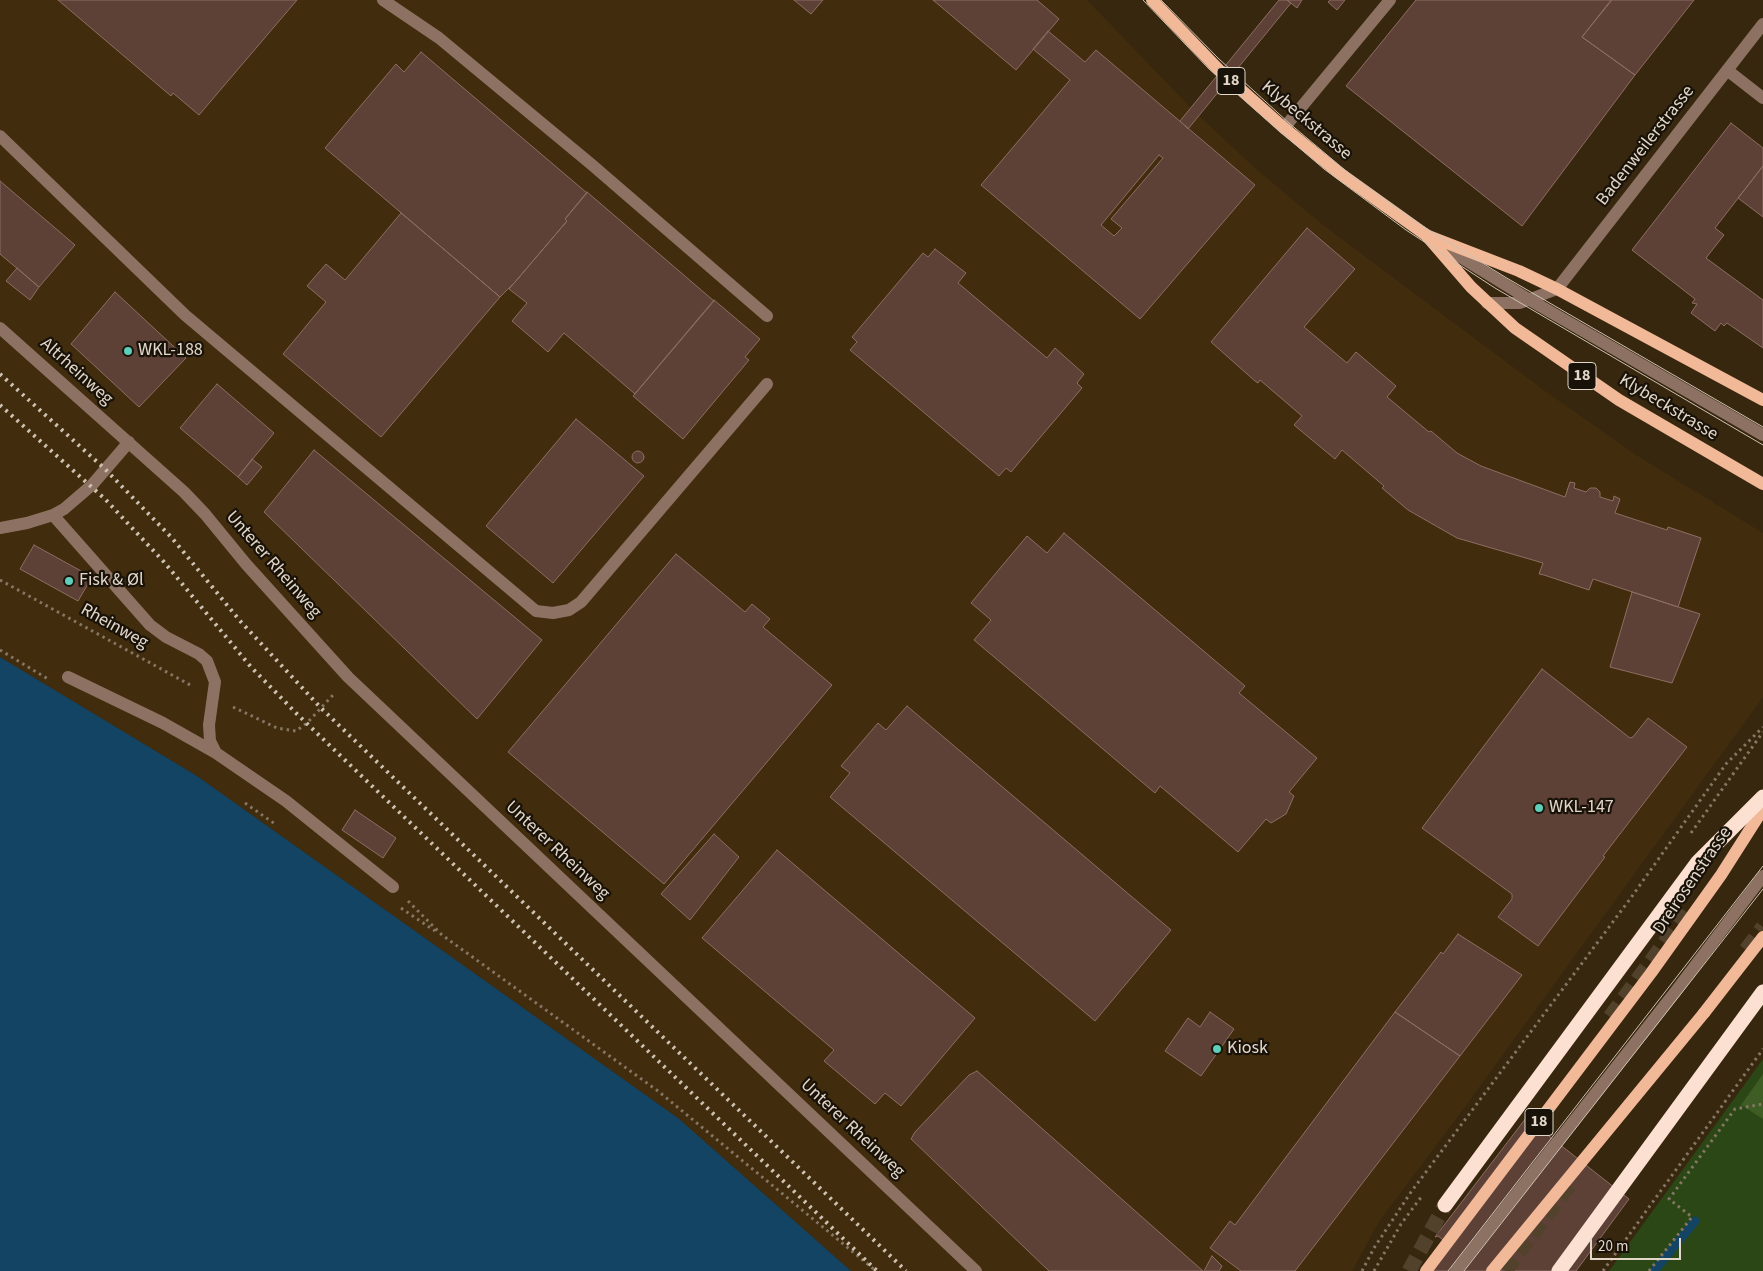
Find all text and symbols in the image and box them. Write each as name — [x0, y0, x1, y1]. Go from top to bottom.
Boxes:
road number: 18 — [1217, 68, 1245, 94]
street label: Klybeckstrasse — [1256, 77, 1356, 165]
street label: Badenweilerstrasse — [1592, 82, 1700, 210]
street label: Altrheinweg — [35, 334, 117, 410]
place label: WKL-188 — [138, 340, 203, 362]
marker: WKL-188 — [122, 345, 134, 357]
road number: 18 — [1568, 362, 1596, 390]
street label: Klybeckstrasse — [1615, 370, 1721, 446]
street label: Unterer Rheinweg — [221, 507, 325, 623]
place label: Fisk & Øl — [79, 570, 143, 592]
marker: Fisk & Øl — [63, 575, 75, 587]
street label: Rheinweg — [76, 600, 152, 654]
street label: Unterer Rheinweg — [500, 797, 614, 905]
place label: WKL-147 — [1549, 797, 1614, 819]
marker: WKL-147 — [1533, 802, 1545, 814]
street label: Dreirosenstrasse — [1649, 823, 1737, 939]
place label: Kiosk — [1227, 1038, 1268, 1060]
marker: Kiosk — [1211, 1043, 1223, 1055]
street label: Unterer Rheinweg — [795, 1075, 909, 1183]
road number: 18 — [1525, 1108, 1553, 1136]
scale bar — [1593, 1228, 1684, 1260]
text: 20 m — [1598, 1236, 1628, 1257]

